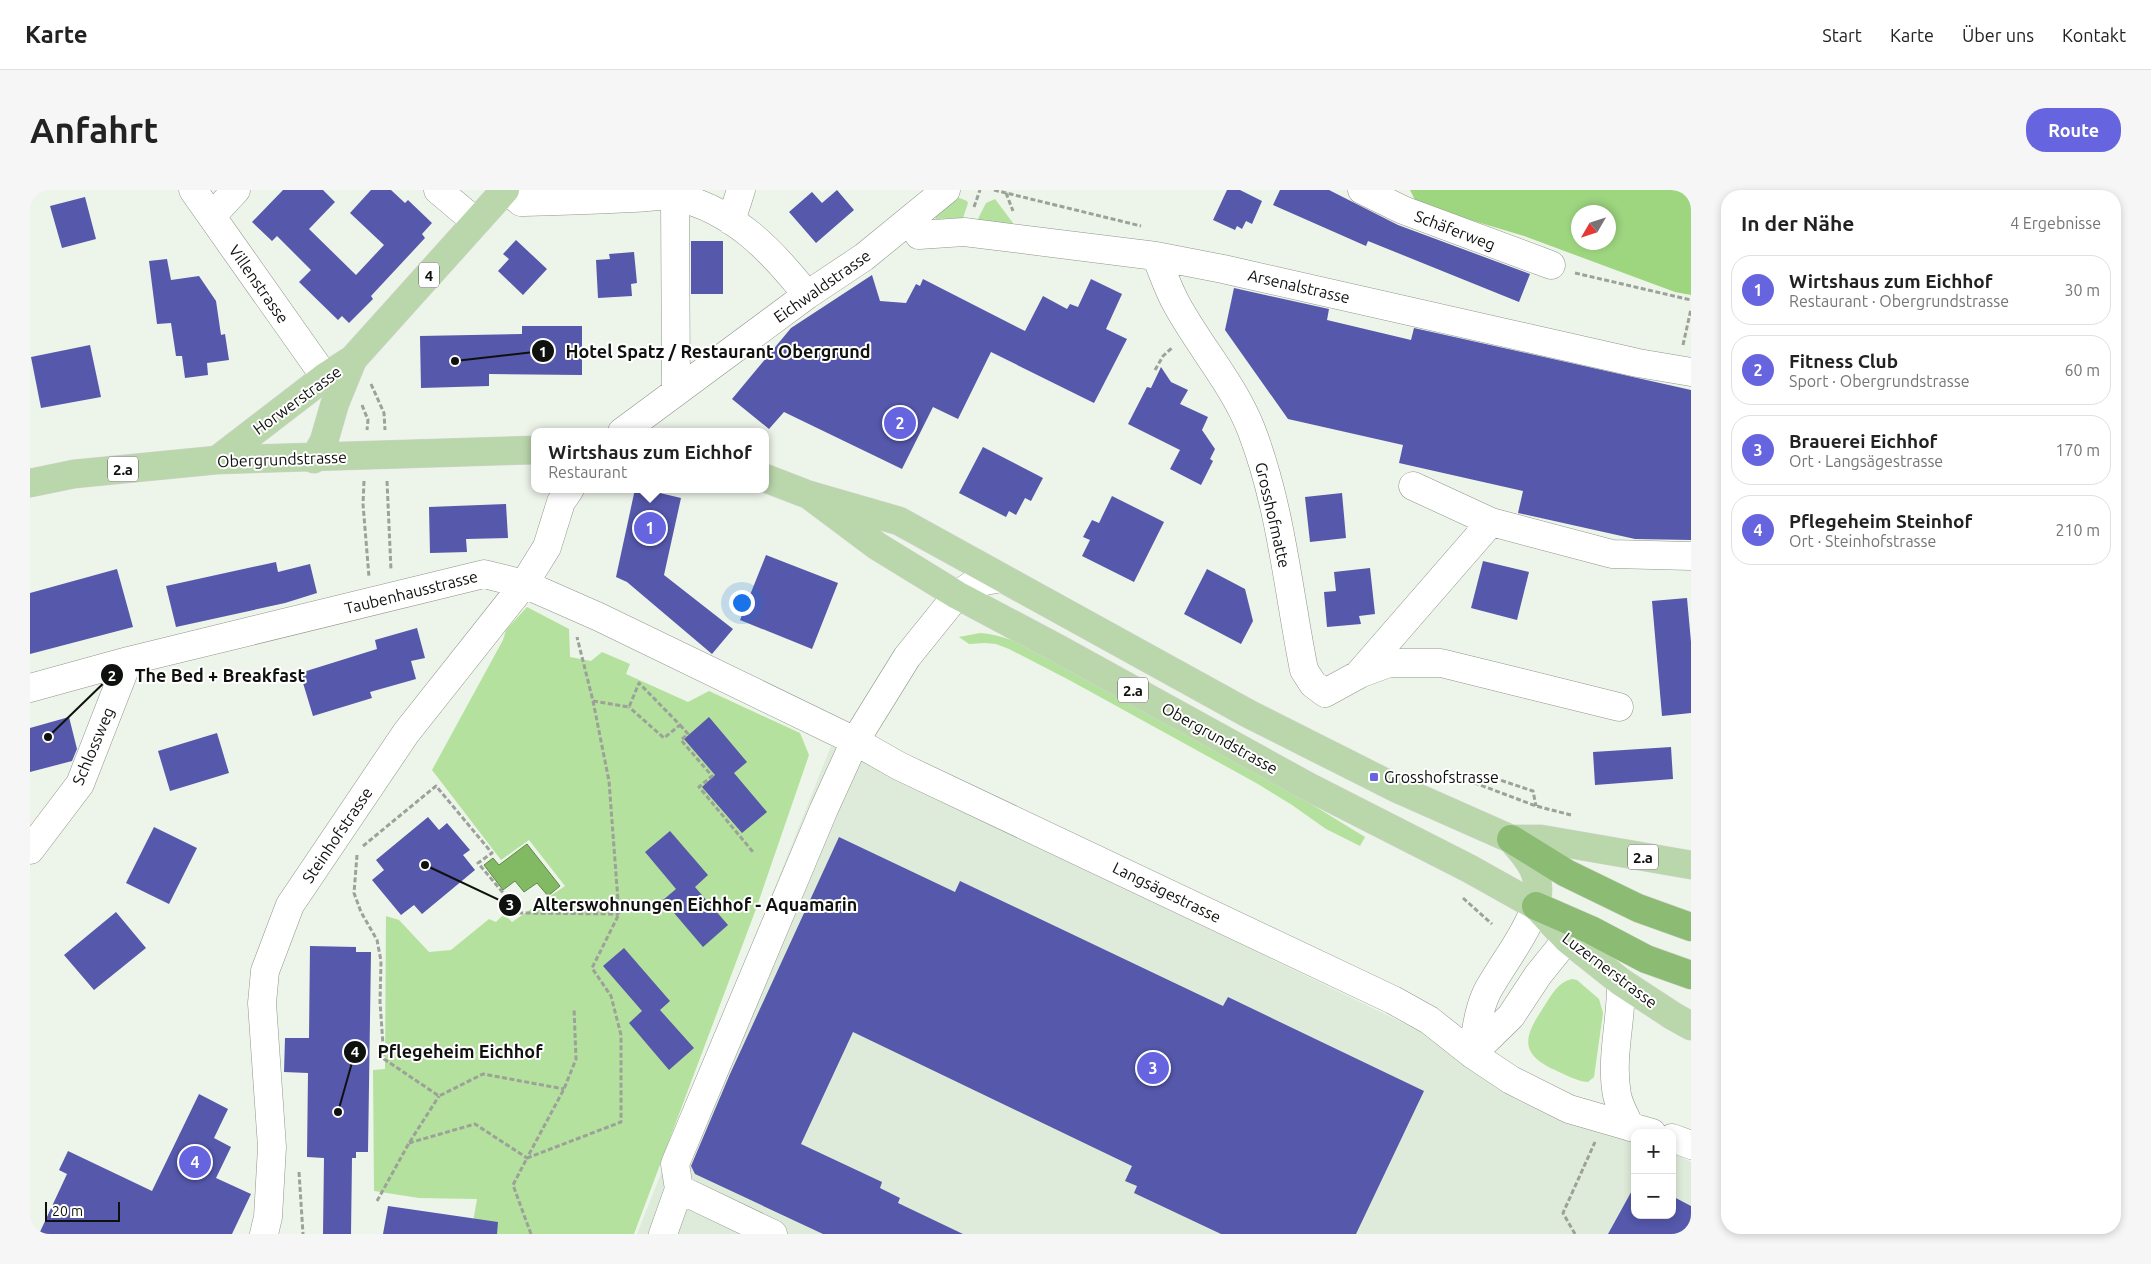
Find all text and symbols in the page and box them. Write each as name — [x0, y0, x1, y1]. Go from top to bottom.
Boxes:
text: Karte — [25, 21, 87, 48]
text: Start — [1822, 25, 1862, 45]
text: Karte — [1890, 25, 1934, 45]
text: Über uns — [1962, 25, 2034, 45]
text: Kontakt — [2062, 25, 2126, 45]
button: Route — [2026, 108, 2121, 152]
text: Anfahrt — [30, 110, 158, 150]
north arrow — [1571, 205, 1616, 250]
street label: Schäferweg — [1412, 206, 1498, 254]
text: In der Nähe — [1741, 211, 1854, 235]
text: 4 Ergebnisse — [2010, 214, 2101, 232]
street label: Villenstrasse — [225, 242, 293, 326]
street label: Eichwaldstrasse — [770, 246, 874, 326]
road number: 4 — [419, 262, 439, 288]
street label: Arsenalstrasse — [1246, 266, 1352, 306]
text: Wirtshaus zum Eichhof — [1789, 270, 1993, 292]
text: 1 — [1753, 281, 1763, 299]
text: 30 m — [2064, 281, 2100, 299]
text: Restaurant · Obergrundstrasse — [1789, 292, 2009, 310]
callout: Hotel Spatz / Restaurant Obergrund — [530, 335, 880, 368]
text: Hotel Spatz / Restaurant Obergrund — [565, 341, 871, 361]
text: 1 — [539, 343, 547, 360]
text: Fitness Club — [1789, 350, 1898, 372]
text: 2 — [1753, 361, 1763, 379]
text: 60 m — [2064, 361, 2100, 379]
street label: Horwerstrasse — [249, 362, 345, 438]
text: Sport · Obergrundstrasse — [1789, 372, 1970, 390]
pin: 2 — [884, 404, 916, 442]
popup — [531, 428, 769, 493]
text: Brauerei Eichhof — [1789, 430, 1937, 452]
text: Wirtshaus zum Eichhof — [548, 441, 752, 463]
text: 3 — [1753, 441, 1763, 459]
text: 170 m — [2055, 441, 2100, 459]
street label: Obergrundstrasse — [217, 448, 347, 470]
text: Ort · Langsägestrasse — [1789, 452, 1943, 470]
road number: 2.a — [108, 456, 138, 482]
street label: Grosshofmatte — [1252, 460, 1294, 570]
text: Restaurant — [548, 463, 627, 481]
pin: 1 — [634, 509, 666, 547]
text: Pflegeheim Steinhof — [1789, 510, 1972, 532]
text: 4 — [1753, 521, 1763, 539]
text: 210 m — [2055, 521, 2100, 539]
text: Ort · Steinhofstrasse — [1789, 532, 1936, 550]
street label: Taubenhausstrasse — [343, 567, 479, 617]
your location — [729, 590, 755, 616]
callout: The Bed + Breakfast — [100, 659, 315, 692]
text: The Bed + Breakfast — [135, 665, 305, 685]
text: 2 — [108, 667, 116, 684]
road number: 2.a — [1118, 678, 1148, 702]
street label: Obergrundstrasse — [1159, 699, 1281, 777]
street label: Schlossweg — [69, 704, 117, 788]
place label: Grosshofstrasse — [1384, 768, 1499, 786]
marker: Grosshofstrasse — [1368, 771, 1380, 783]
street label: Steinhofstrasse — [298, 784, 376, 886]
road number: 2.a — [1628, 844, 1658, 870]
street label: Langsägestrasse — [1110, 858, 1224, 926]
callout: Alterswohnungen Eichhof - Aquamarin — [498, 888, 867, 921]
text: Alterswohnungen Eichhof - Aquamarin — [533, 894, 857, 914]
text: 3 — [506, 896, 514, 913]
street label: Luzernerstrasse — [1559, 929, 1661, 1011]
callout: Pflegeheim Eichhof — [342, 1035, 553, 1068]
text: Pflegeheim Eichhof — [377, 1041, 543, 1061]
text: 4 — [351, 1043, 359, 1060]
pin: 3 — [1137, 1049, 1169, 1087]
map controls — [1631, 1129, 1676, 1219]
button: + — [1631, 1129, 1676, 1174]
pin: 4 — [179, 1143, 211, 1181]
button: − — [1631, 1174, 1676, 1219]
scale bar — [45, 1199, 120, 1222]
text: 20 m — [52, 1203, 83, 1219]

